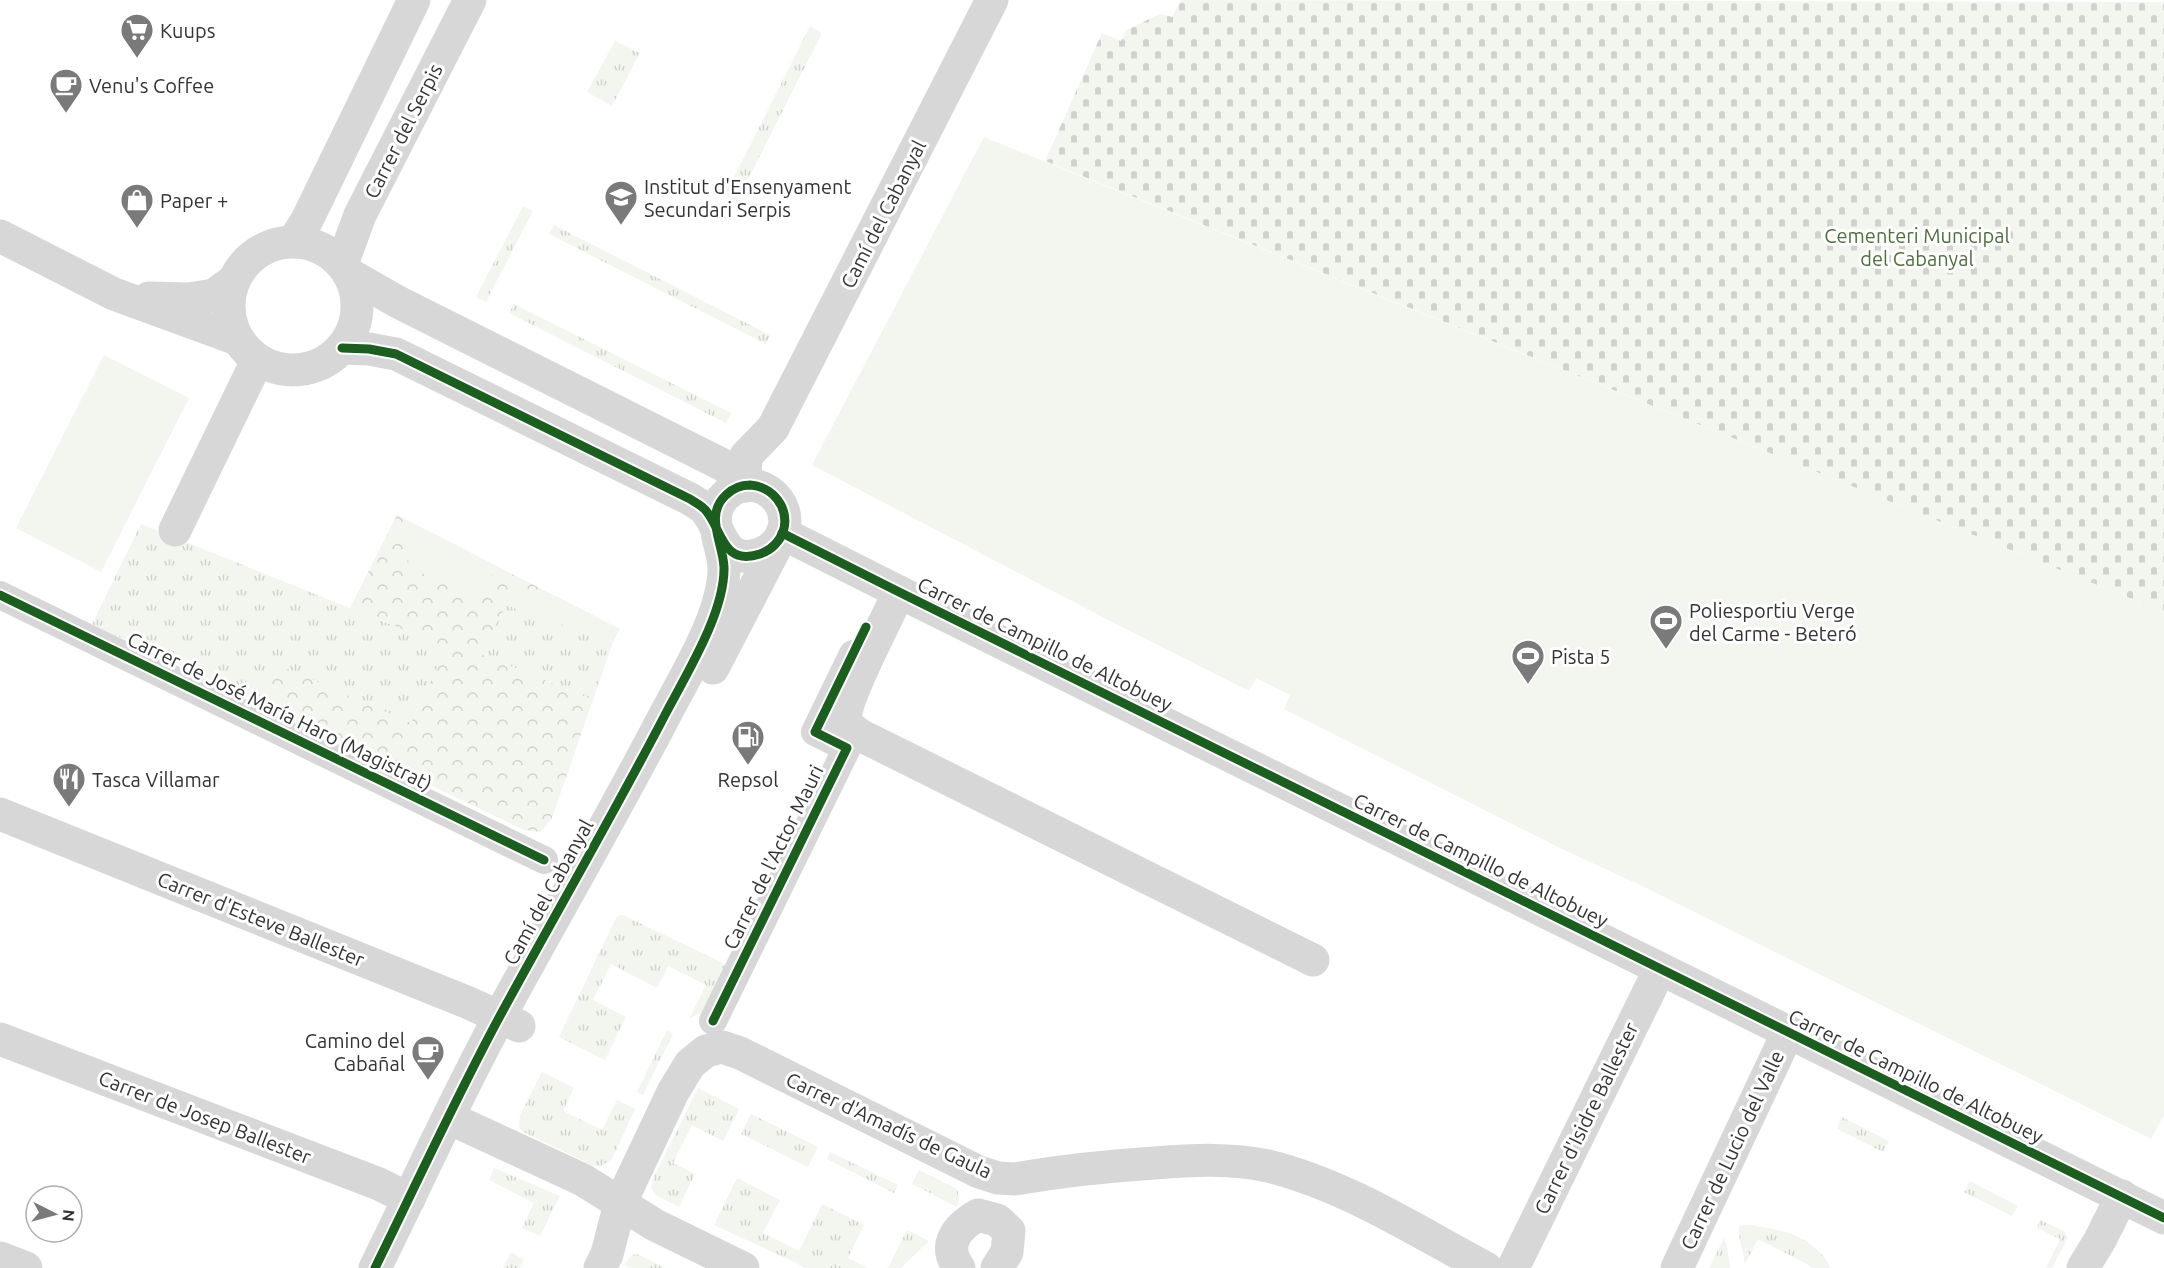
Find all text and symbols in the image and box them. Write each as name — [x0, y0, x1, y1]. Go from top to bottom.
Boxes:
supermarket icon: Kuups — [119, 12, 155, 59]
place label: Kuups — [160, 19, 215, 42]
street label: Carrer del Serpis — [359, 60, 447, 202]
cafe icon: Venu's Coffee — [48, 67, 84, 114]
place label: Venu's Coffee — [89, 74, 214, 97]
street label: Camí del Cabanyal — [836, 136, 930, 292]
place label: Institut d'Ensenyament Secundari Serpis — [644, 175, 851, 221]
school or university icon: Institut d'Ensenyament Secundari Serpis — [603, 179, 639, 226]
shop icon: Paper + — [119, 182, 155, 229]
place label: Paper + — [160, 189, 228, 212]
park label: Cementeri Municipal del Cabanyal — [1824, 224, 2010, 270]
street label: Carrer de Campillo de Altobuey — [914, 572, 1176, 716]
place label: Poliesportiu Verge del Carme - Beteró — [1689, 599, 1857, 645]
sports icon: Poliesportiu Verge del Carme - Beteró — [1648, 603, 1684, 650]
street label: Carrer de José María Haro (Magistrat) — [124, 627, 436, 795]
sports icon: Pista 5 — [1510, 638, 1546, 685]
place label: Pista 5 — [1551, 645, 1610, 668]
fuel station icon: Repsol — [730, 719, 766, 766]
restaurant icon: Tasca Villamar — [51, 761, 87, 808]
street label: Carrer de l'Actor Mauri — [718, 761, 828, 953]
place label: Tasca Villamar — [92, 768, 220, 791]
place label: Repsol — [718, 768, 778, 791]
street label: Carrer de Campillo de Altobuey — [1350, 788, 1612, 932]
street label: Camí del Cabanyal — [498, 815, 598, 969]
street label: Carrer d'Esteve Ballester — [154, 867, 368, 971]
street label: Carrer de Campillo de Altobuey — [1785, 1004, 2047, 1148]
street label: Carrer d'Isidre Ballester — [1530, 1018, 1643, 1218]
place label: Camino del Cabañal — [305, 1029, 405, 1075]
cafe icon: Camino del Cabañal — [410, 1034, 446, 1081]
street label: Carrer de Lucio del Valle — [1676, 1047, 1788, 1253]
street label: Carrer de Josep Ballester — [96, 1066, 315, 1168]
street label: Carrer d'Amadís de Gaula — [782, 1067, 996, 1183]
north arrow — [24, 1184, 84, 1244]
text: N — [59, 1209, 78, 1222]

